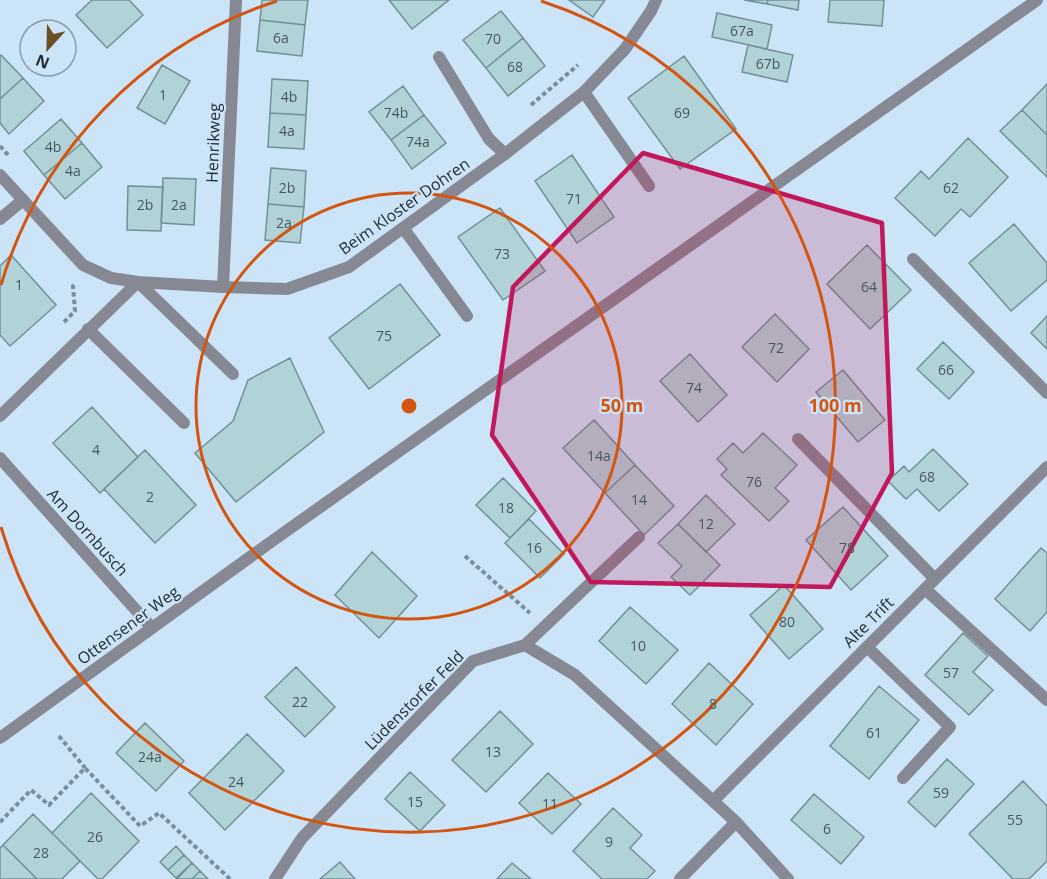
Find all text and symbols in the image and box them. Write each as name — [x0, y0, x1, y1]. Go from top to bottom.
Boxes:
north arrow — [18, 18, 78, 78]
house number: 67a — [730, 21, 754, 40]
house number: 6a — [273, 28, 289, 47]
house number: 70 — [485, 29, 501, 48]
text: N — [32, 49, 53, 75]
house number: 67b — [756, 54, 780, 73]
house number: 68 — [507, 57, 523, 76]
house number: 1 — [159, 85, 167, 104]
house number: 4b — [281, 87, 297, 106]
street label: Henrikweg — [201, 103, 225, 183]
house number: 74b — [384, 103, 408, 122]
house number: 69 — [674, 103, 690, 122]
house number: 4a — [279, 121, 295, 140]
house number: 74a — [406, 132, 430, 151]
house number: 4b — [45, 137, 61, 156]
street label: Beim Kloster Dohren — [334, 152, 474, 260]
house number: 4a — [65, 161, 81, 180]
house number: 2b — [279, 178, 295, 197]
house number: 62 — [943, 178, 959, 197]
house number: 71 — [566, 189, 582, 208]
house number: 2b — [137, 195, 153, 214]
house number: 2a — [171, 195, 187, 214]
house number: 2a — [276, 213, 292, 232]
house number: 73 — [494, 244, 510, 263]
house number: 1 — [15, 275, 23, 294]
house number: 64 — [861, 277, 877, 296]
house number: 75 — [376, 326, 392, 345]
house number: 72 — [768, 338, 784, 357]
house number: 66 — [938, 360, 954, 379]
house number: 74 — [686, 378, 702, 397]
text: 50 m — [601, 393, 643, 417]
text: 100 m — [808, 393, 862, 417]
centre of rings — [399, 396, 419, 416]
house number: 4 — [92, 440, 100, 459]
house number: 14a — [587, 446, 611, 465]
house number: 68 — [919, 467, 935, 486]
house number: 76 — [746, 472, 762, 491]
street label: Am Dornbusch — [43, 483, 133, 581]
house number: 2 — [146, 487, 154, 506]
house number: 14 — [631, 490, 647, 509]
house number: 18 — [498, 498, 514, 517]
house number: 12 — [698, 514, 714, 533]
house number: 16 — [526, 538, 542, 557]
house number: 78 — [839, 538, 855, 557]
street label: Ottensener Weg — [73, 580, 184, 670]
street label: Alte Trift — [838, 592, 898, 652]
house number: 80 — [779, 612, 795, 631]
house number: 10 — [630, 636, 646, 655]
street label: Lüdenstorfer Feld — [359, 645, 469, 755]
house number: 57 — [943, 663, 959, 682]
house number: 22 — [292, 692, 308, 711]
house number: 8 — [709, 694, 717, 713]
house number: 61 — [866, 723, 882, 742]
house number: 13 — [485, 742, 501, 761]
house number: 24a — [138, 747, 162, 766]
house number: 24 — [228, 772, 244, 791]
house number: 59 — [933, 783, 949, 802]
house number: 15 — [407, 792, 423, 811]
house number: 11 — [542, 794, 558, 813]
house number: 55 — [1007, 810, 1023, 829]
house number: 6 — [823, 819, 831, 838]
house number: 26 — [87, 827, 103, 846]
house number: 9 — [605, 832, 613, 851]
house number: 28 — [33, 843, 49, 862]

